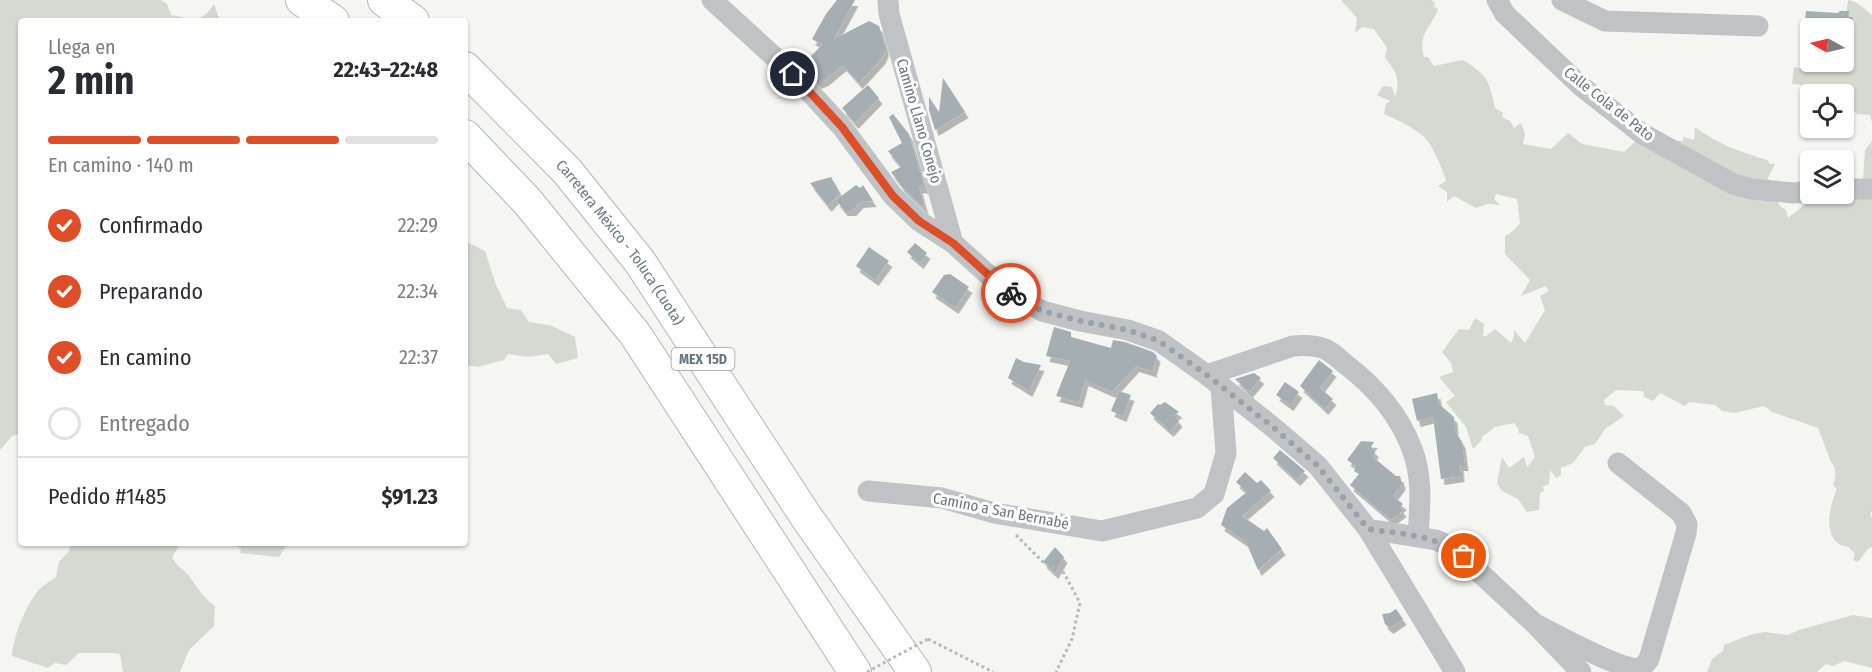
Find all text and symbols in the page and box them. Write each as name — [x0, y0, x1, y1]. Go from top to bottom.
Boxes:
north arrow — [1800, 18, 1854, 72]
map controls — [1800, 18, 1854, 204]
text: Llega en — [48, 35, 116, 59]
pin — [767, 48, 818, 99]
text: 22:43–22:48 — [334, 56, 438, 83]
icon: home — [776, 57, 809, 90]
street label: Camino Llano Conejo — [893, 57, 945, 185]
text: 2 min — [48, 58, 134, 104]
street label: Calle Cola de Pato — [1560, 63, 1658, 145]
button: locate — [1800, 84, 1854, 138]
button: layers — [1800, 150, 1854, 204]
text: En camino · 140 m — [48, 153, 194, 177]
street label: Carretera México - Toluca (Cuota) — [552, 156, 688, 328]
icon: check — [48, 209, 81, 242]
text: Confirmado — [99, 212, 203, 239]
text: 22:29 — [398, 213, 438, 237]
courier — [981, 263, 1041, 323]
icon: check — [48, 275, 81, 308]
icon: bike — [995, 277, 1028, 310]
text: Preparando — [99, 278, 203, 305]
text: 22:34 — [397, 279, 438, 303]
icon: check — [48, 341, 81, 374]
text: En camino — [99, 344, 191, 371]
text: 22:37 — [399, 345, 438, 369]
road number: MEX 15D — [672, 348, 734, 370]
text: Entregado — [99, 410, 190, 437]
text: Pedido #1485 — [48, 483, 166, 510]
text: $91.23 — [381, 483, 438, 510]
street label: Camino a San Bernabé — [932, 489, 1070, 533]
pin — [1438, 530, 1489, 581]
icon: bag — [1447, 539, 1480, 572]

